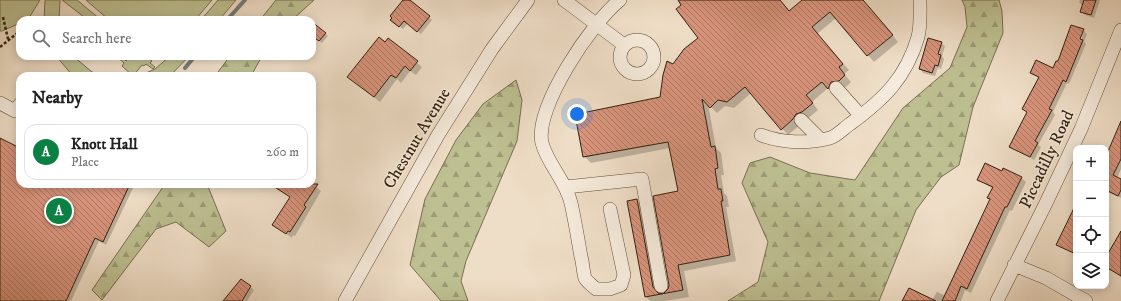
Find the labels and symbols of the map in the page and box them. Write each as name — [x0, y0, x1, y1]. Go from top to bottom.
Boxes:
street label: Chestnut Avenue — [378, 84, 456, 193]
your location — [567, 104, 587, 124]
street label: Piccadilly Road — [1015, 106, 1079, 212]
pin: A — [46, 196, 72, 226]

